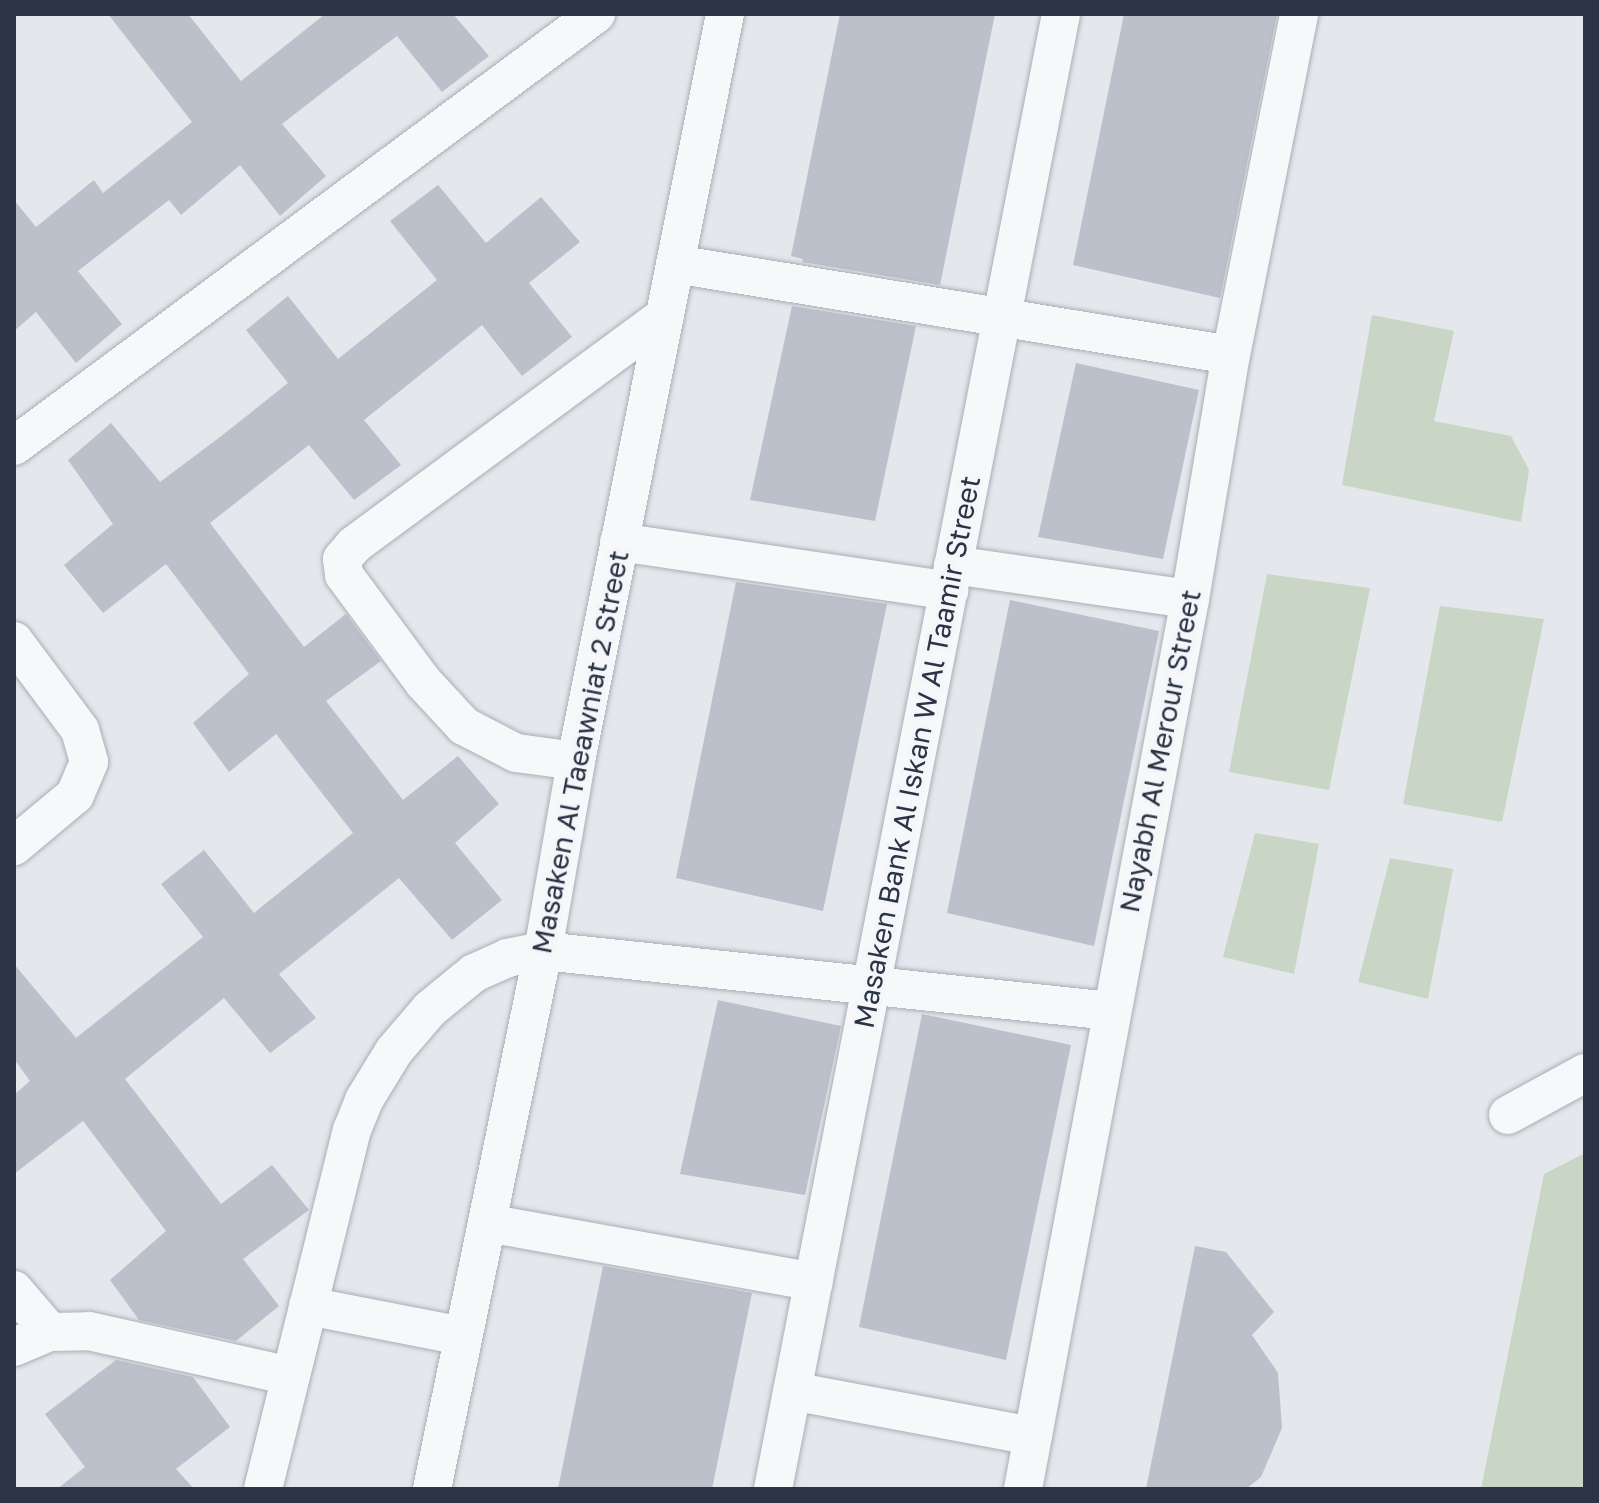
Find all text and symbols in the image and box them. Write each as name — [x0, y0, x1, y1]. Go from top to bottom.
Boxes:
street label: Masaken Bank Al Iskan W Al Taamir Street — [847, 473, 987, 1031]
street label: Masaken Al Taeawniat 2 Street — [524, 547, 636, 957]
street label: Nayabh Al Merour Street — [1112, 587, 1208, 915]

